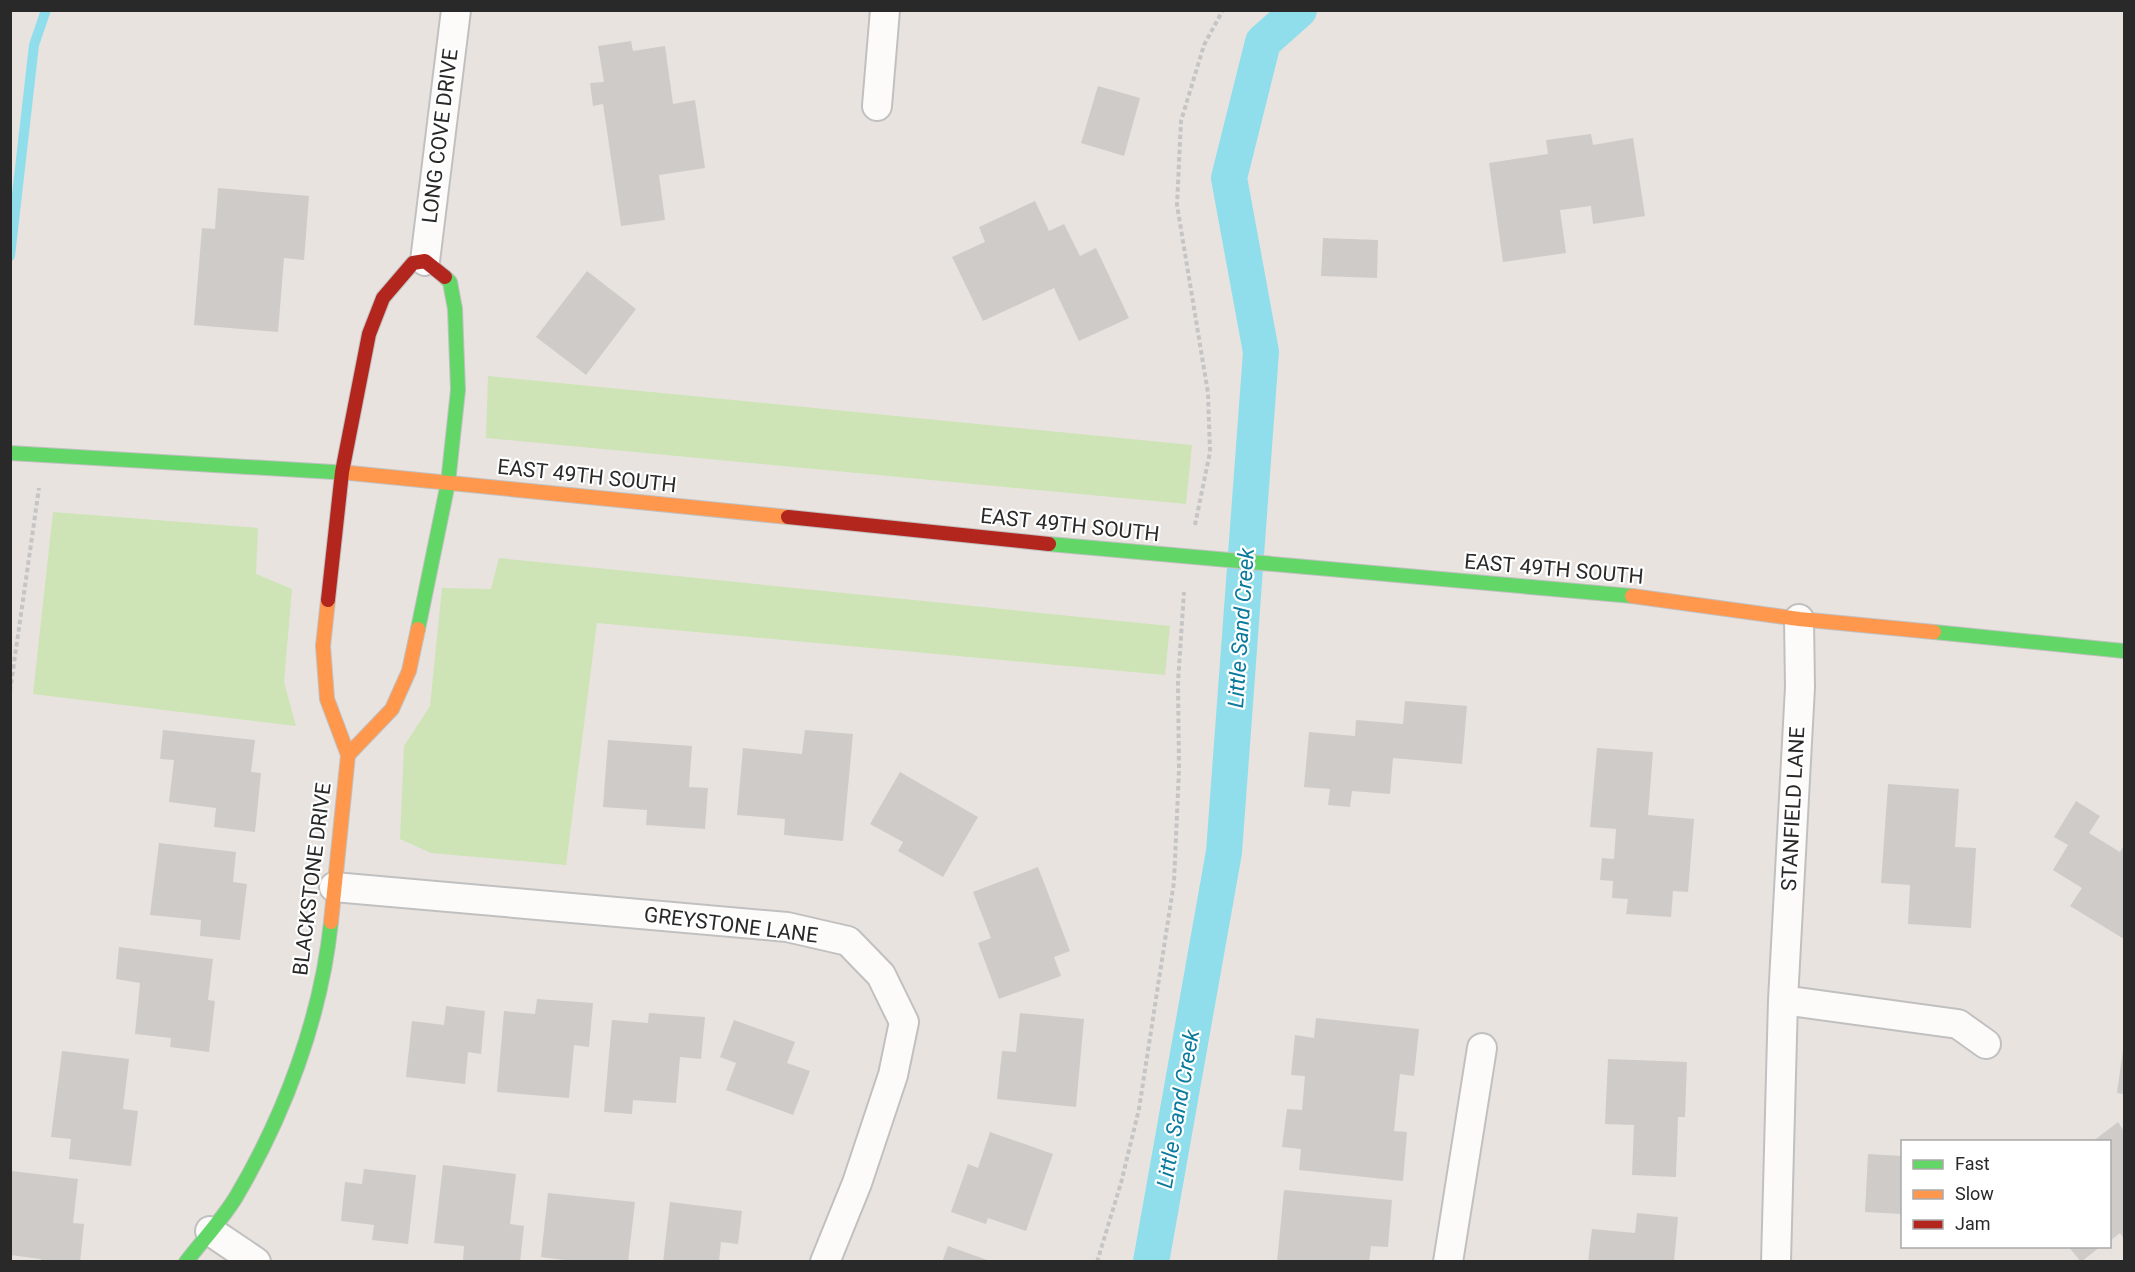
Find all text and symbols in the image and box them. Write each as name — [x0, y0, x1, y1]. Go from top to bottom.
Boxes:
street label: LONG COVE DRIVE — [417, 47, 463, 225]
street label: EAST 49TH SOUTH — [496, 455, 678, 497]
street label: EAST 49TH SOUTH — [979, 504, 1161, 546]
water label: Little Sand Creek — [1223, 546, 1259, 709]
street label: EAST 49TH SOUTH — [1463, 549, 1645, 589]
street label: STANFIELD LANE — [1777, 726, 1809, 892]
street label: BLACKSTONE DRIVE — [288, 781, 336, 977]
street label: GREYSTONE LANE — [643, 902, 819, 948]
water label: Little Sand Creek — [1152, 1027, 1204, 1190]
legend — [1901, 1140, 2111, 1248]
text: Fast — [1955, 1153, 1990, 1174]
text: Slow — [1955, 1183, 1994, 1204]
text: Jam — [1955, 1213, 1991, 1234]

